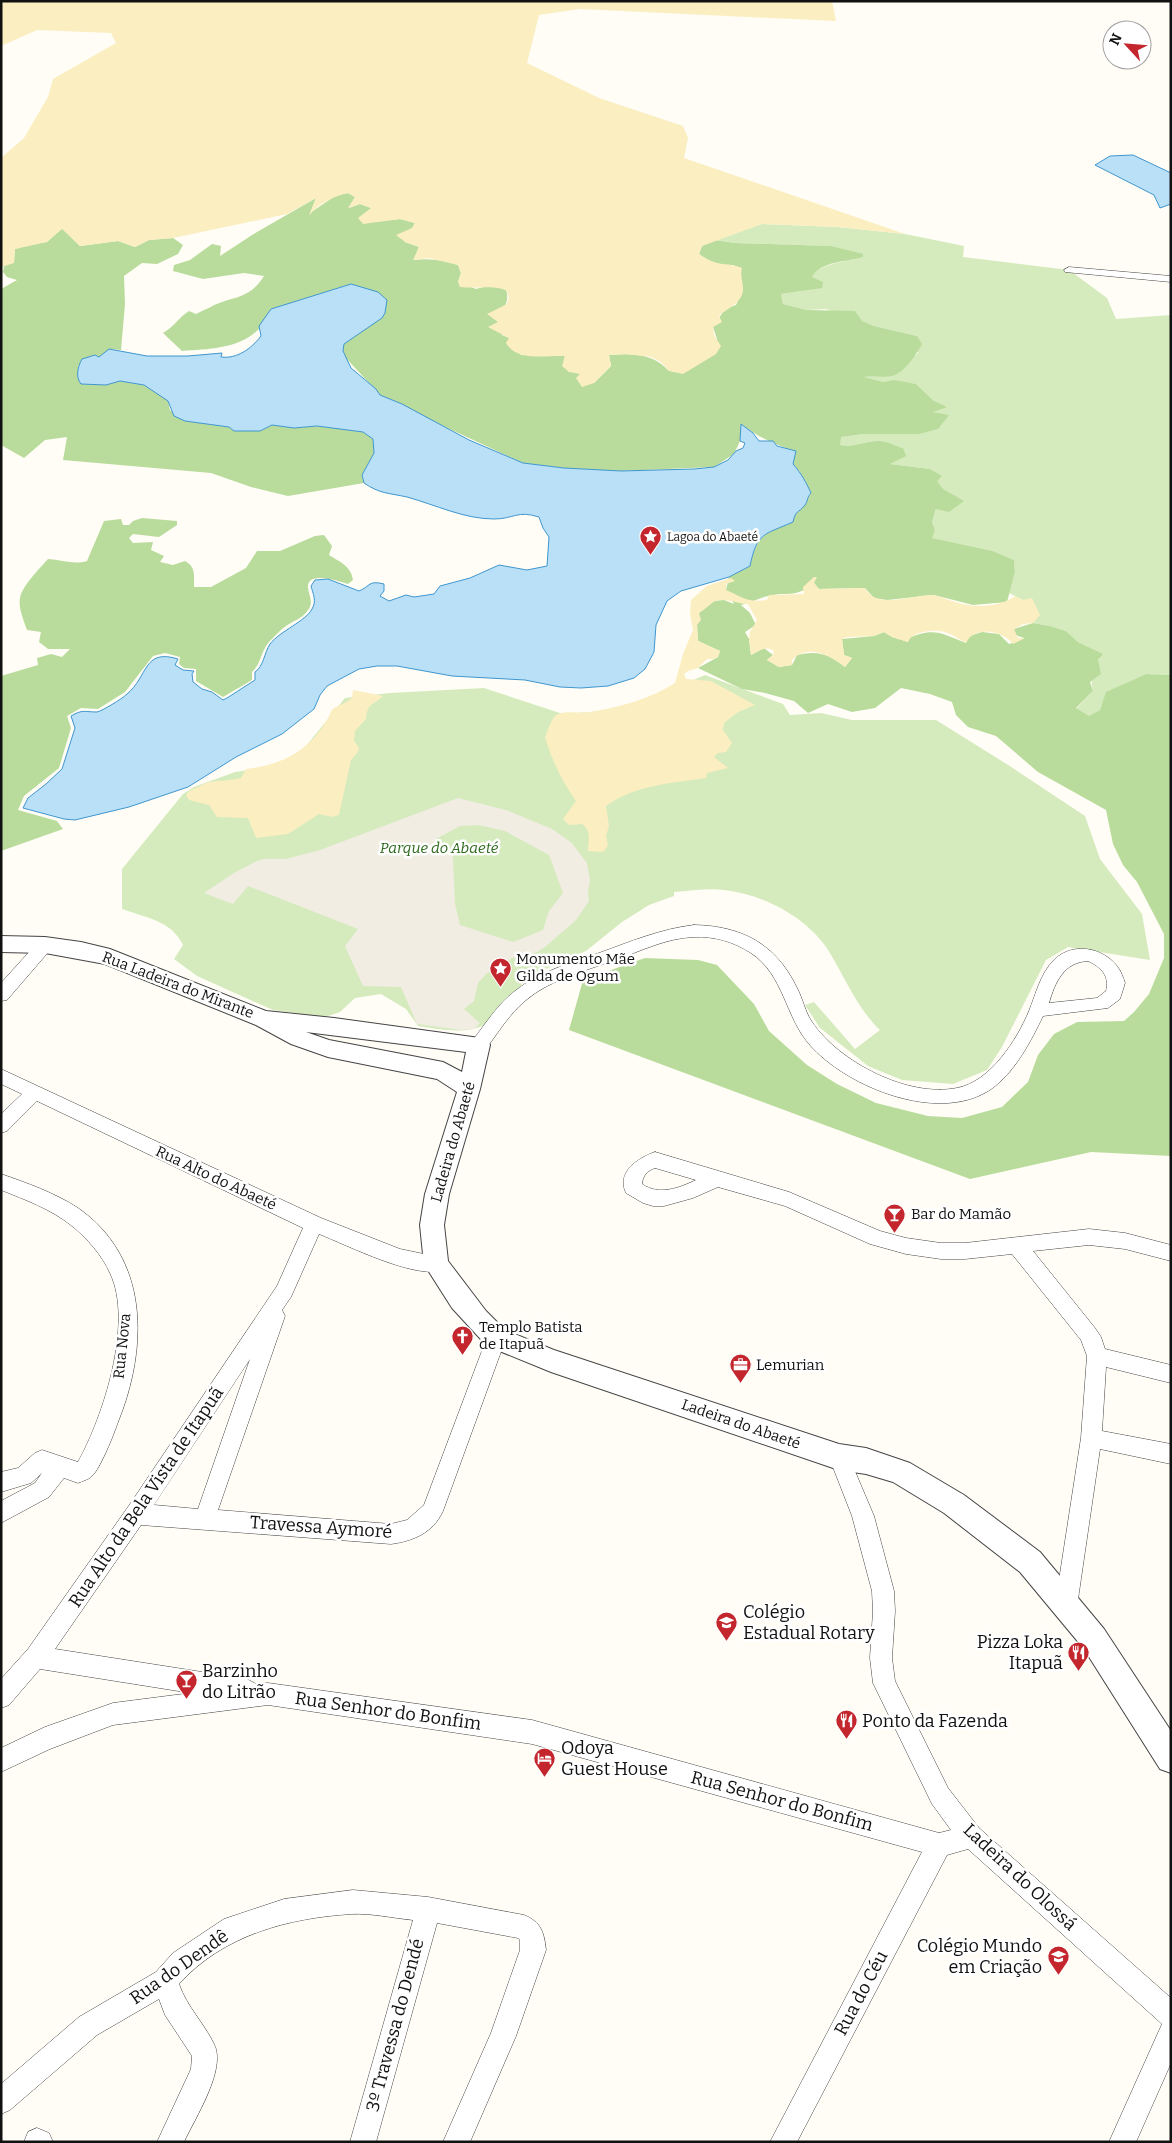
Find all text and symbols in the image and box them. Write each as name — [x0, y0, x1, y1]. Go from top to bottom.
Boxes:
north arrow — [1102, 20, 1152, 70]
text: N — [1106, 31, 1126, 48]
place icon: Lagoa do Abaeté — [639, 525, 663, 556]
place label: Lagoa do Abaeté — [667, 530, 758, 544]
park label: Parque do Abaeté — [380, 839, 499, 857]
street label: Rua Ladeira do Mirante — [100, 948, 256, 1022]
place label: Monumento Mãe Gilda de Ogum — [516, 950, 635, 985]
place icon: Monumento Mãe Gilda de Ogum — [488, 956, 512, 987]
street label: Ladeira do Abaeté — [427, 1080, 479, 1204]
street label: Rua Alto do Abaeté — [153, 1142, 279, 1214]
bar icon: Bar do Mamão — [883, 1202, 907, 1233]
place label: Bar do Mamão — [911, 1205, 1011, 1223]
street label: Rua Nova — [110, 1312, 134, 1380]
place label: Templo Batista de Itapuã — [479, 1318, 583, 1353]
church icon: Templo Batista de Itapuã — [451, 1324, 475, 1355]
office icon: Lemurian — [728, 1353, 752, 1384]
place label: Lemurian — [756, 1356, 825, 1374]
street label: Rua Alto da Bela Vista de Itapuã — [64, 1382, 228, 1612]
street label: Ladeira do Abaeté — [679, 1395, 803, 1453]
street label: Travessa Aymoré — [249, 1511, 393, 1543]
place label: Colégio Estadual Rotary — [743, 1601, 875, 1644]
school or university icon: Colégio Estadual Rotary — [715, 1610, 739, 1641]
place label: Pizza Loka Itapuã — [977, 1631, 1063, 1674]
restaurant icon: Pizza Loka Itapuã — [1067, 1640, 1091, 1671]
place label: Barzinho do Litrão — [202, 1660, 278, 1703]
bar icon: Barzinho do Litrão — [174, 1669, 198, 1700]
street label: Rua Senhor do Bonfim — [293, 1687, 483, 1735]
restaurant icon: Ponto da Fazenda — [834, 1709, 858, 1740]
place label: Ponto da Fazenda — [862, 1710, 1008, 1732]
place label: Odoya Guest House — [561, 1737, 668, 1780]
hotel icon: Odoya Guest House — [533, 1746, 557, 1777]
street label: Rua Senhor do Bonfim — [688, 1766, 876, 1836]
street label: Ladeira do Olossá — [959, 1819, 1081, 1935]
street label: Rua do Dendê — [125, 1925, 233, 2009]
place label: Colégio Mundo em Criação — [917, 1935, 1042, 1978]
street label: 3º Travessa do Dendé — [361, 1936, 429, 2114]
school or university icon: Colégio Mundo em Criação — [1046, 1944, 1070, 1975]
street label: Rua do Céu — [829, 1947, 893, 2039]

